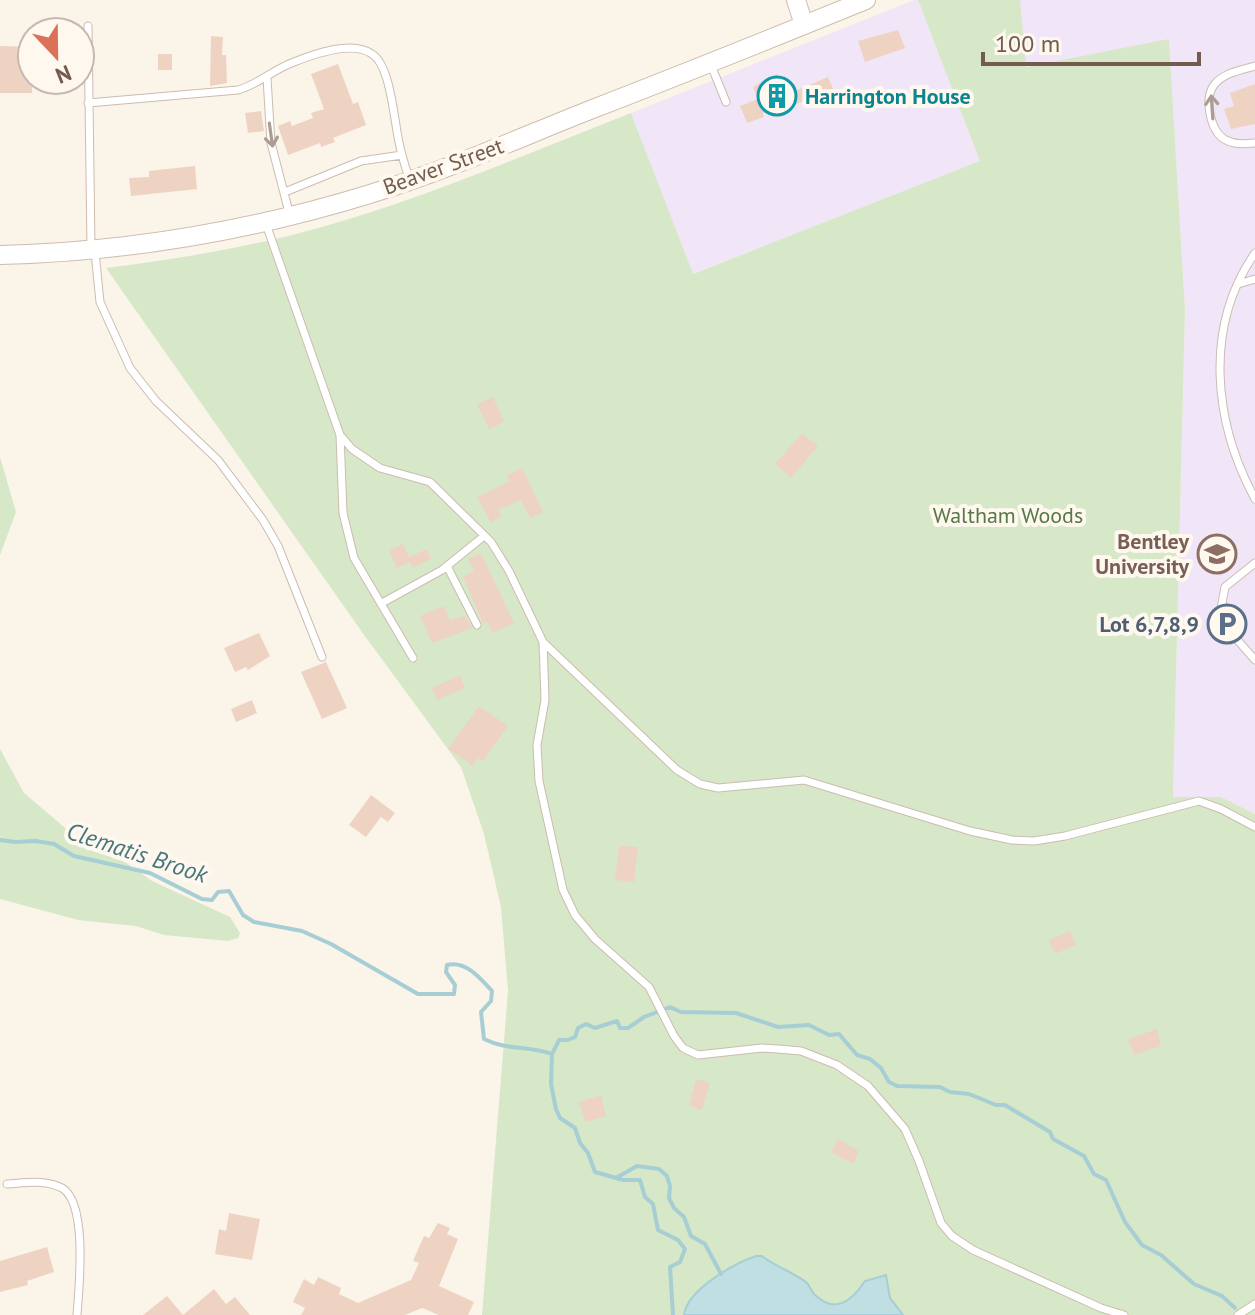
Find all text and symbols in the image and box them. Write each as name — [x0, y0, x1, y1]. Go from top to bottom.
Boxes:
north arrow — [16, 16, 96, 96]
scale bar — [983, 16, 1199, 66]
text: 100 m — [995, 28, 1060, 59]
text: N — [52, 59, 75, 90]
building icon: Harrington House — [756, 75, 798, 117]
place label: Harrington House — [805, 82, 971, 110]
one-way arrow — [1204, 94, 1219, 120]
one-way arrow — [264, 122, 279, 148]
street label: Beaver Street — [379, 131, 507, 201]
park label: Waltham Woods — [933, 501, 1083, 529]
place label: Bentley University — [1095, 527, 1189, 580]
school or university icon: Bentley University — [1196, 533, 1238, 575]
parking icon: Lot 6,7,8,9 — [1206, 603, 1248, 645]
place label: Lot 6,7,8,9 — [1099, 610, 1199, 638]
water label: Clematis Brook — [63, 815, 213, 890]

